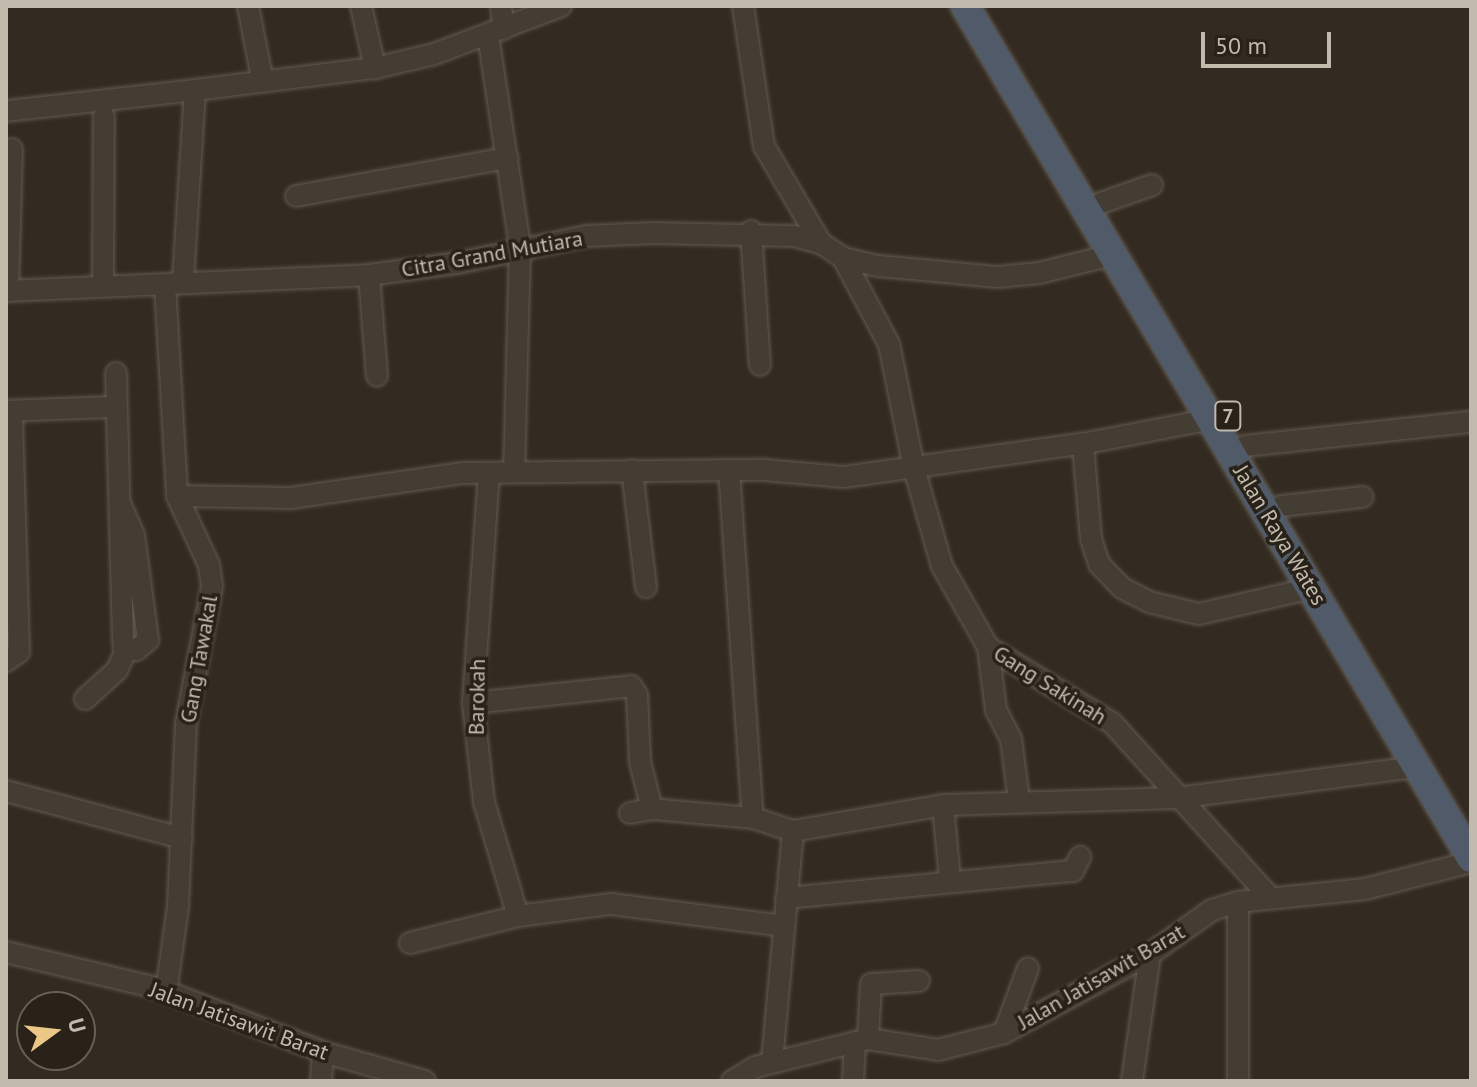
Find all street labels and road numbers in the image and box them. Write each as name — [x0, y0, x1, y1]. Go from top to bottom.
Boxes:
street label: Citra Grand Mutiara — [399, 225, 585, 283]
road number: 7 — [1214, 400, 1242, 432]
street label: Jalan Raya Wates — [1228, 460, 1332, 610]
street label: Gang Tawakal — [175, 593, 223, 725]
street label: Gang Sakinah — [989, 640, 1111, 730]
street label: Barokah — [463, 659, 491, 735]
street label: Jalan Jatisawit Barat — [1013, 918, 1189, 1036]
street label: Jalan Jatisawit Barat — [146, 976, 332, 1066]

